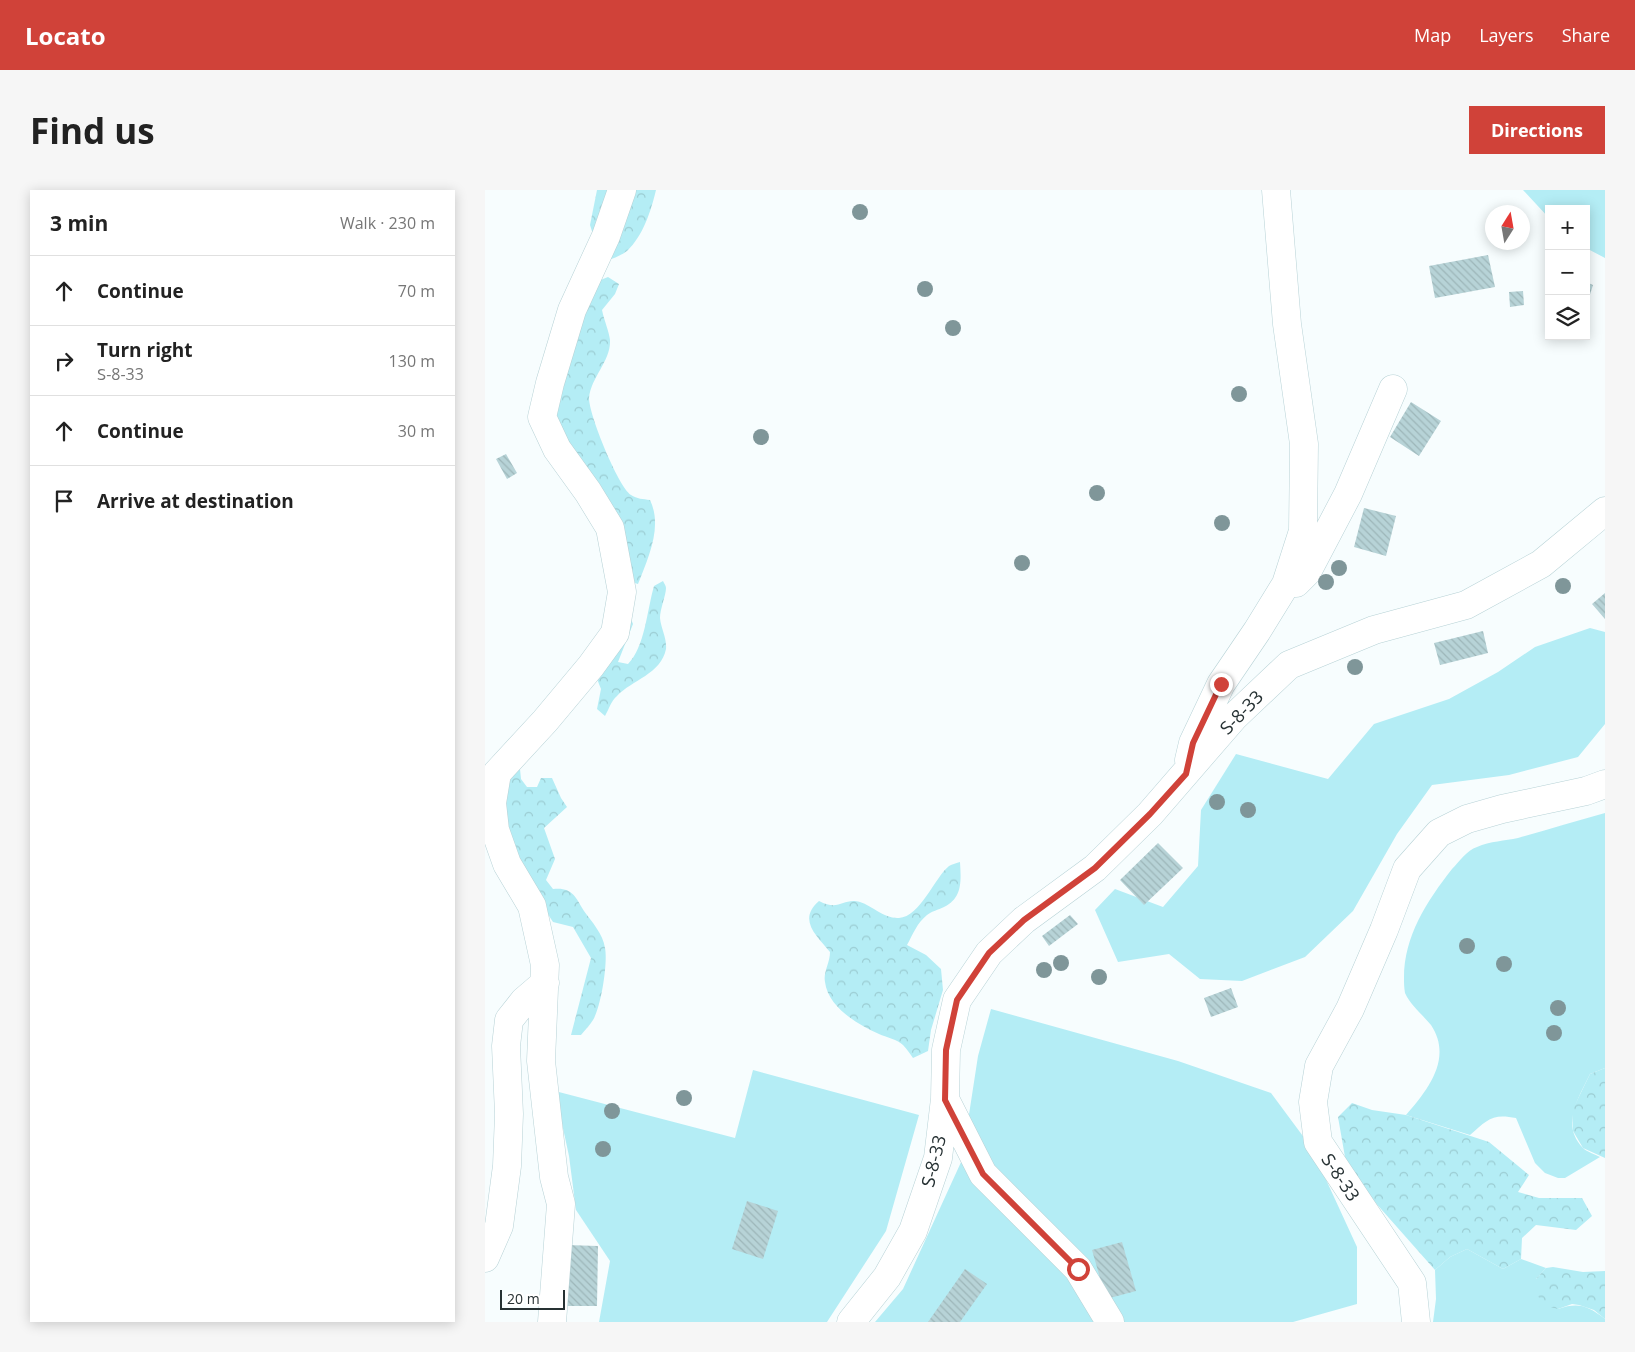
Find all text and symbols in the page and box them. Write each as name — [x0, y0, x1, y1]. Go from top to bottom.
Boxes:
text: Locato — [25, 19, 106, 52]
text: Map — [1414, 23, 1451, 47]
text: Layers — [1479, 23, 1534, 47]
text: Share — [1562, 23, 1610, 47]
button: Directions — [1469, 106, 1605, 154]
text: Find us — [30, 107, 155, 154]
north arrow — [1485, 205, 1530, 250]
map controls — [1545, 205, 1590, 340]
button: + — [1545, 205, 1590, 250]
text: 3 min — [50, 209, 108, 237]
text: Walk · 230 m — [340, 212, 435, 234]
button: − — [1545, 250, 1590, 295]
icon: ahead — [50, 277, 78, 305]
text: Continue — [97, 278, 184, 304]
text: 70 m — [398, 280, 435, 302]
button: layers — [1545, 295, 1590, 340]
text: Turn right — [97, 337, 192, 363]
icon: right — [50, 347, 78, 375]
text: 130 m — [389, 350, 435, 372]
text: Տ-8-33 — [97, 363, 144, 385]
icon: ahead — [50, 417, 78, 445]
text: Continue — [97, 418, 184, 444]
text: 30 m — [398, 420, 435, 442]
icon: arrive — [50, 487, 78, 515]
text: Arrive at destination — [97, 488, 294, 514]
route end — [1210, 673, 1233, 696]
street label: Տ-8-33 — [1214, 685, 1268, 739]
street label: Տ-8-33 — [915, 1133, 951, 1189]
street label: Տ-8-33 — [1316, 1148, 1366, 1206]
route start — [1067, 1258, 1090, 1281]
scale bar — [500, 1287, 565, 1310]
text: 20 m — [507, 1289, 540, 1308]

